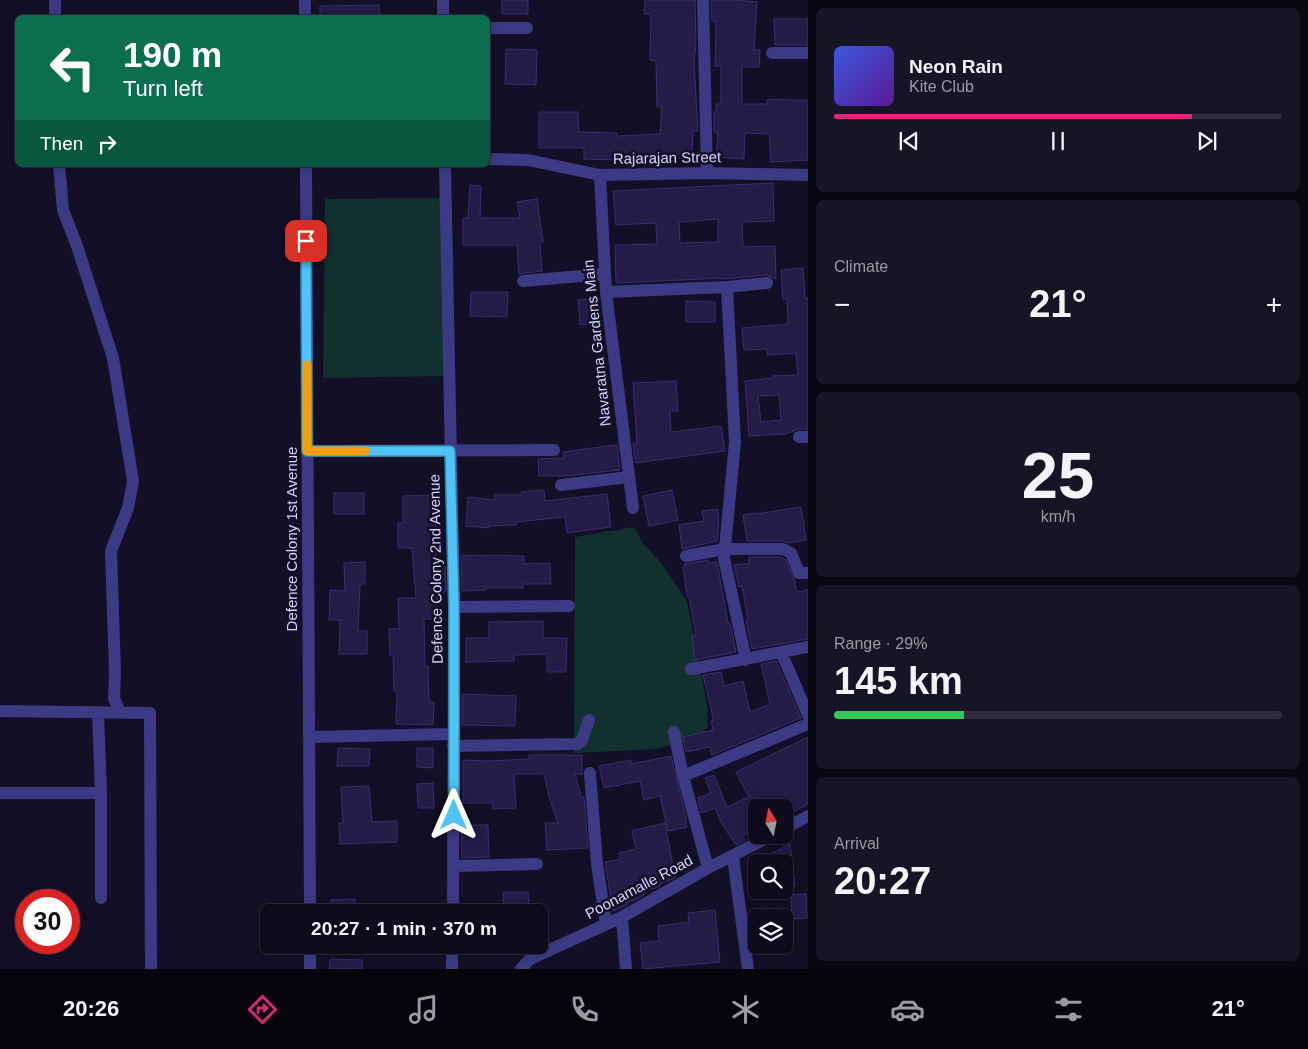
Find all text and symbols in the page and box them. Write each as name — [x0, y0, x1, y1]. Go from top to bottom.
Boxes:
icon: left — [40, 35, 105, 100]
text: 190 m — [123, 35, 222, 74]
text: Neon Rain — [909, 56, 1003, 77]
text: Turn left — [123, 76, 203, 101]
text: Kite Club — [909, 78, 974, 95]
icon: previous — [895, 127, 923, 155]
icon: pause — [1044, 127, 1072, 155]
icon: next — [1193, 127, 1221, 155]
icon: right — [93, 130, 121, 158]
text: Then — [40, 133, 83, 154]
street label: Rajarajan Street — [613, 148, 722, 167]
pin — [285, 220, 327, 262]
icon: arrive — [292, 227, 320, 255]
text: Climate — [834, 258, 888, 275]
street label: Navaratna Gardens Main — [579, 259, 614, 427]
text: 21° — [1029, 283, 1087, 325]
text: − — [834, 289, 850, 320]
text: + — [1266, 289, 1282, 320]
text: 25 — [1022, 439, 1094, 512]
street label: Defence Colony 1st Avenue — [283, 447, 300, 631]
street label: Defence Colony 2nd Avenue — [425, 474, 446, 664]
text: km/h — [1041, 508, 1075, 525]
text: Range · 29% — [834, 635, 927, 652]
text: 145 km — [834, 660, 963, 702]
position arrow — [427, 788, 479, 840]
north arrow — [748, 799, 792, 844]
map controls — [748, 799, 793, 954]
text: Arrival — [834, 835, 879, 852]
street label: Poonamalle Road — [582, 851, 695, 922]
button: search — [748, 854, 793, 899]
text: 20:27 — [834, 860, 931, 902]
speed limit sign: 30 — [15, 889, 80, 954]
button: layers — [748, 909, 793, 954]
text: 20:27 · 1 min · 370 m — [311, 918, 497, 939]
icon: directions — [245, 992, 280, 1027]
icon: music — [406, 992, 441, 1027]
icon: phone — [567, 992, 602, 1027]
icon: climate — [728, 992, 763, 1027]
icon: car — [890, 992, 925, 1027]
icon: filters — [1051, 992, 1086, 1027]
text: 20:26 — [63, 996, 119, 1021]
text: 21° — [1212, 996, 1245, 1021]

